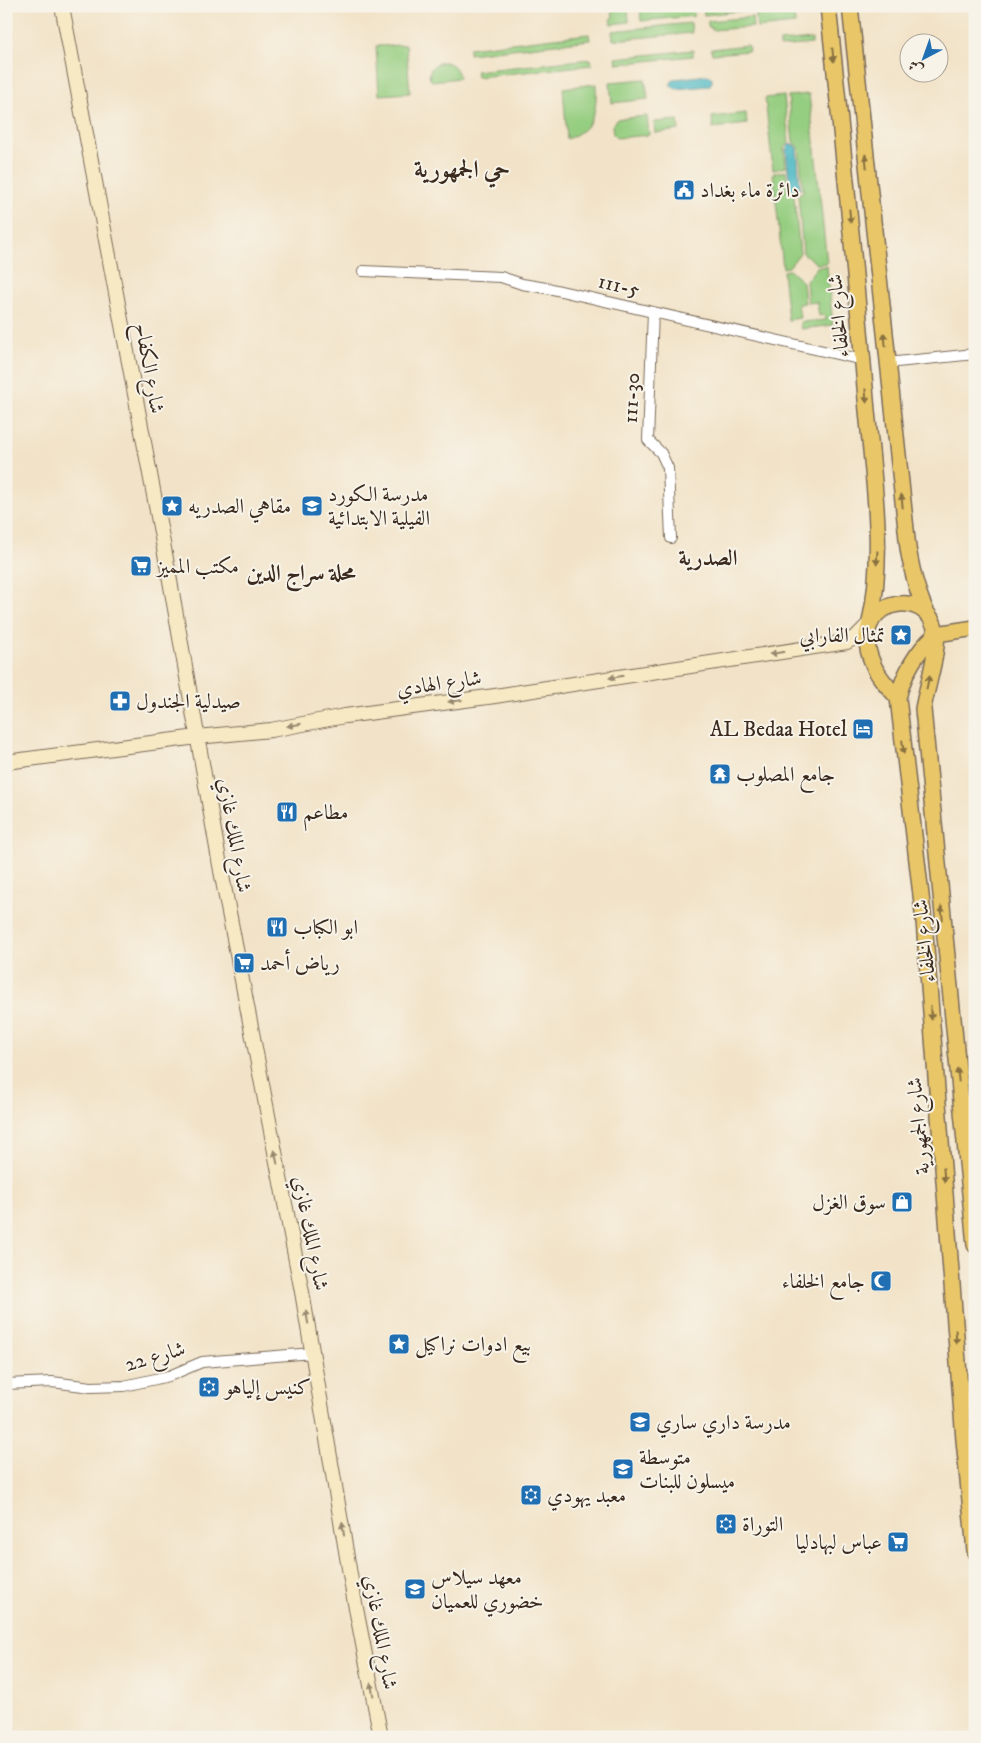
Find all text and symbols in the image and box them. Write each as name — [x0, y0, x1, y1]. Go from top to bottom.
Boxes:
north arrow — [898, 32, 948, 82]
one-way arrow — [829, 47, 837, 63]
text: ش — [905, 56, 927, 78]
one-way arrow — [862, 152, 870, 168]
district label: حي الجمهورية — [414, 155, 510, 188]
public building icon: دائرة ماء بغداد — [672, 178, 696, 202]
place label: دائرة ماء بغداد — [700, 178, 800, 204]
one-way arrow — [846, 209, 854, 225]
street label: 111-5 — [595, 269, 642, 303]
street label: شارع الخلفاء — [822, 273, 860, 359]
street label: شارع الكفاح — [123, 321, 170, 417]
one-way arrow — [880, 332, 888, 348]
street label: 111-30 — [618, 372, 646, 424]
one-way arrow — [862, 388, 870, 404]
place label: مدرسة الكورد الفيلية الابتدائية — [328, 482, 430, 532]
one-way arrow — [898, 493, 906, 509]
place icon: مقاهي الصدريه — [160, 494, 184, 518]
place label: مقاهي الصدريه — [188, 494, 291, 523]
school or university icon: مدرسة الكورد الفيلية الابتدائية — [300, 494, 324, 518]
district label: الصدرية — [679, 545, 737, 572]
one-way arrow — [873, 550, 881, 566]
supermarket icon: مكتب المميز — [129, 554, 153, 578]
place label: مكتب المميز — [155, 554, 239, 580]
district label: محلة سراج الدين — [246, 560, 356, 592]
place label: تمثال الفارابي — [799, 623, 885, 652]
place icon: تمثال الفارابي — [889, 623, 913, 647]
one-way arrow — [768, 650, 784, 658]
street label: شارع الهادي — [395, 665, 484, 707]
one-way arrow — [607, 673, 623, 681]
one-way arrow — [924, 674, 932, 689]
pharmacy icon: صيدلية الجندول — [108, 689, 132, 713]
place label: صيدلية الجندول — [136, 689, 241, 715]
one-way arrow — [447, 697, 463, 705]
place label: AL Bedaa Hotel — [710, 717, 848, 743]
hotel icon: AL Bedaa Hotel — [851, 717, 875, 741]
one-way arrow — [286, 722, 302, 730]
one-way arrow — [899, 739, 907, 755]
temple icon: جامع المصلوب — [708, 762, 732, 786]
place label: جامع المصلوب — [736, 762, 835, 793]
street label: شارع الملك غازي — [207, 776, 257, 895]
restaurant icon: مطاعم — [275, 800, 299, 824]
place label: مطاعم — [303, 800, 349, 832]
street label: شارع الخلفاء — [908, 898, 946, 984]
one-way arrow — [938, 905, 946, 921]
restaurant icon: ابو الكباب — [265, 915, 289, 939]
place label: ابو الكباب — [293, 915, 358, 941]
place label: رياض أحمد — [260, 948, 340, 977]
supermarket icon: رياض أحمد — [232, 951, 256, 975]
one-way arrow — [927, 1005, 935, 1021]
one-way arrow — [954, 1066, 962, 1082]
street label: شارع الجمهورية — [902, 1076, 940, 1176]
one-way arrow — [272, 1149, 280, 1165]
one-way arrow — [940, 1167, 948, 1183]
street label: شارع الملك غازي — [282, 1174, 334, 1293]
place label: سوق الغزل — [812, 1190, 886, 1216]
shop icon: سوق الغزل — [890, 1190, 914, 1214]
place label: جامع الخلفاء — [782, 1269, 865, 1300]
mosque icon: جامع الخلفاء — [869, 1269, 893, 1293]
one-way arrow — [302, 1309, 310, 1325]
one-way arrow — [953, 1329, 961, 1345]
place icon: بيع ادوات نراكيل — [387, 1332, 411, 1356]
place label: بيع ادوات نراكيل — [415, 1332, 531, 1363]
street label: شارع 22 — [122, 1336, 190, 1382]
synagogue icon: كنيس إلياهو — [197, 1375, 221, 1399]
place label: كنيس إلياهو — [223, 1375, 311, 1401]
school or university icon: مدرسة داري ساري — [628, 1410, 652, 1434]
place label: مدرسة داري ساري — [656, 1410, 791, 1438]
place label: متوسطة ميسلون للبنات — [639, 1445, 735, 1495]
school or university icon: متوسطة ميسلون للبنات — [611, 1457, 635, 1481]
synagogue icon: معبد يهودي — [519, 1483, 543, 1507]
place label: معبد يهودي — [547, 1483, 626, 1511]
synagogue icon: التوراة — [714, 1512, 738, 1536]
place label: التوراة — [742, 1512, 783, 1538]
one-way arrow — [339, 1521, 347, 1537]
place label: عباس لبهادليا — [796, 1530, 882, 1556]
supermarket icon: عباس لبهادليا — [886, 1530, 910, 1554]
place label: معهد سيلاس خضوري للعميان — [431, 1565, 543, 1617]
street label: شارع الملك غازي — [353, 1573, 403, 1692]
school or university icon: معهد سيلاس خضوري للعميان — [403, 1577, 427, 1601]
one-way arrow — [367, 1680, 375, 1696]

